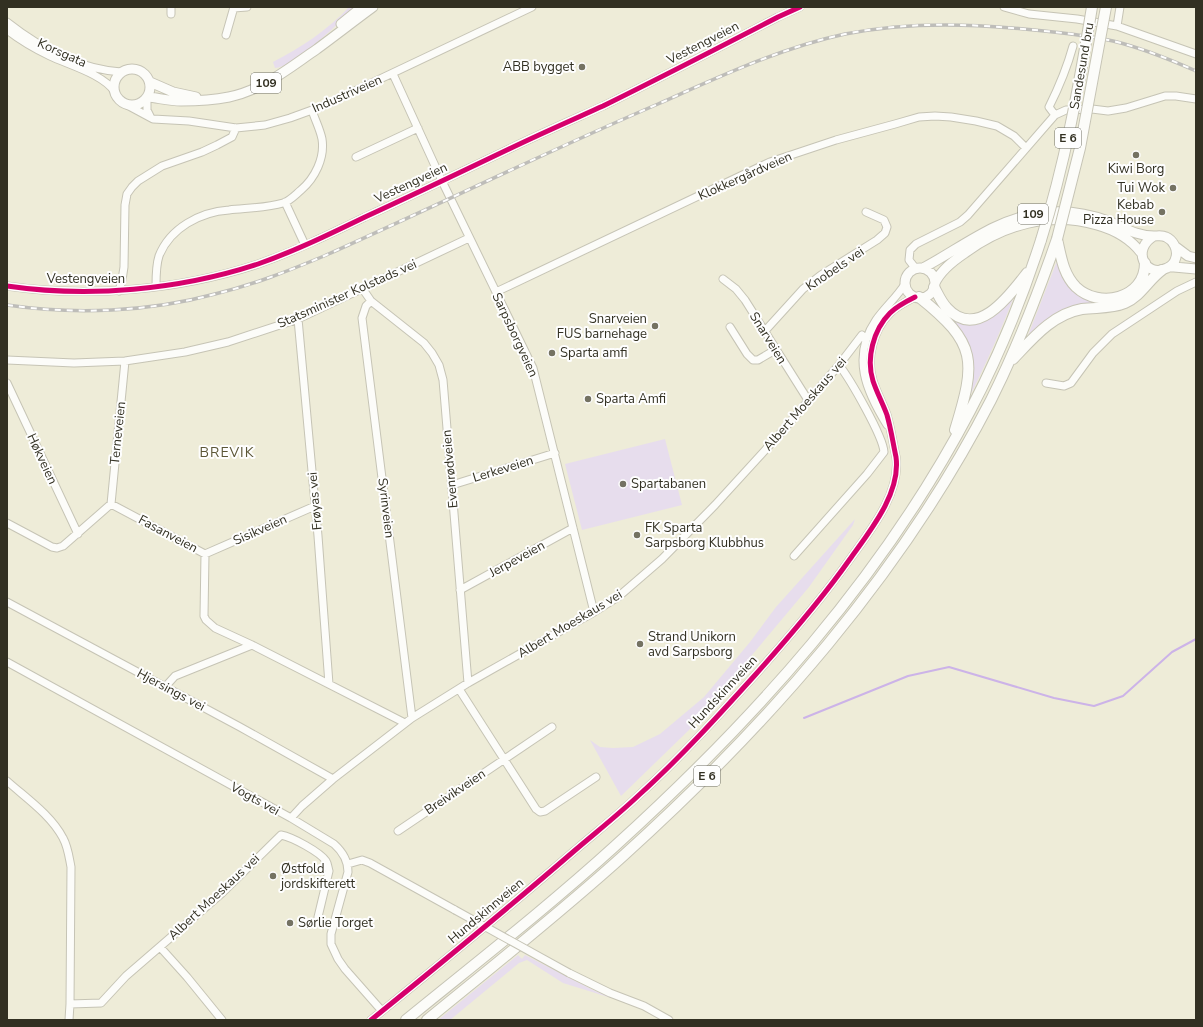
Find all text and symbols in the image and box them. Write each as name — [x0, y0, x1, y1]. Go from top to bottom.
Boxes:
street label: Vestengveien — [663, 17, 742, 69]
street label: Sandesund bru — [1065, 21, 1099, 111]
street label: Korsgata — [35, 34, 89, 72]
place label: ABB bygget — [503, 58, 574, 76]
marker: ABB bygget — [577, 62, 587, 72]
street label: Industriveien — [309, 71, 385, 117]
road number: 109 — [251, 73, 281, 93]
road number: E 6 — [1055, 128, 1081, 148]
street label: Klokkergårdveien — [695, 147, 795, 205]
marker: Kiwi Borg — [1131, 150, 1141, 160]
street label: Vestengveien — [371, 158, 450, 208]
place label: Kiwi Borg — [1108, 160, 1164, 178]
place label: Tui Wok — [1117, 179, 1165, 197]
marker: Tui Wok — [1168, 183, 1178, 193]
place label: Kebab Pizza House — [1083, 196, 1154, 229]
road number: 109 — [1018, 204, 1048, 224]
marker: Kebab Pizza House — [1157, 207, 1167, 217]
street label: Knobels vei — [802, 243, 868, 295]
street label: Statsminister Kolstads vei — [275, 255, 419, 333]
street label: Vestengveien — [46, 270, 125, 288]
street label: Sarpsborgveien — [488, 290, 542, 380]
street label: Snarveien — [745, 309, 791, 367]
place label: Snarveien FUS barnehage — [557, 310, 647, 343]
marker: Snarveien FUS barnehage — [650, 321, 660, 331]
place label: Sparta amfi — [560, 344, 628, 362]
marker: Sparta amfi — [547, 348, 557, 358]
street label: Albert Moeskaus vei — [759, 353, 851, 455]
place label: Sparta Amfi — [596, 390, 666, 408]
marker: Sparta Amfi — [583, 394, 593, 404]
street label: Terneveien — [106, 401, 130, 465]
street label: Evenrødveien — [438, 429, 462, 509]
street label: Høkveien — [22, 431, 62, 487]
district label: BREVIK — [200, 443, 254, 462]
street label: Lerkeveien — [470, 451, 536, 487]
street label: Frøyas vei — [303, 471, 327, 531]
place label: Spartabanen — [631, 475, 706, 493]
street label: Syrinveien — [373, 477, 399, 539]
marker: Spartabanen — [618, 479, 628, 489]
street label: Sisikveien — [230, 510, 290, 550]
street label: Fasanveien — [135, 511, 201, 557]
place label: FK Sparta Sarpsborg Klubbhus — [645, 519, 764, 552]
marker: FK Sparta Sarpsborg Klubbhus — [632, 530, 642, 540]
street label: Jerpeveien — [485, 536, 548, 582]
street label: Albert Moeskaus vei — [514, 586, 626, 662]
place label: Strand Unikorn avd Sarpsborg — [648, 628, 736, 661]
marker: Strand Unikorn avd Sarpsborg — [635, 639, 645, 649]
street label: Hundskinnveien — [685, 652, 761, 732]
street label: Hjersings vei — [134, 664, 208, 716]
street label: Breivikveien — [421, 765, 489, 819]
road number: E 6 — [694, 766, 720, 786]
street label: Vogts vei — [226, 778, 283, 820]
street label: Albert Moeskaus vei — [164, 850, 264, 944]
place label: Østfold jordskifterett — [280, 860, 355, 893]
marker: Østfold jordskifterett — [268, 871, 278, 881]
street label: Hundskinnveien — [444, 874, 528, 948]
place label: Sørlie Torget — [298, 914, 373, 932]
marker: Sørlie Torget — [285, 918, 295, 928]

